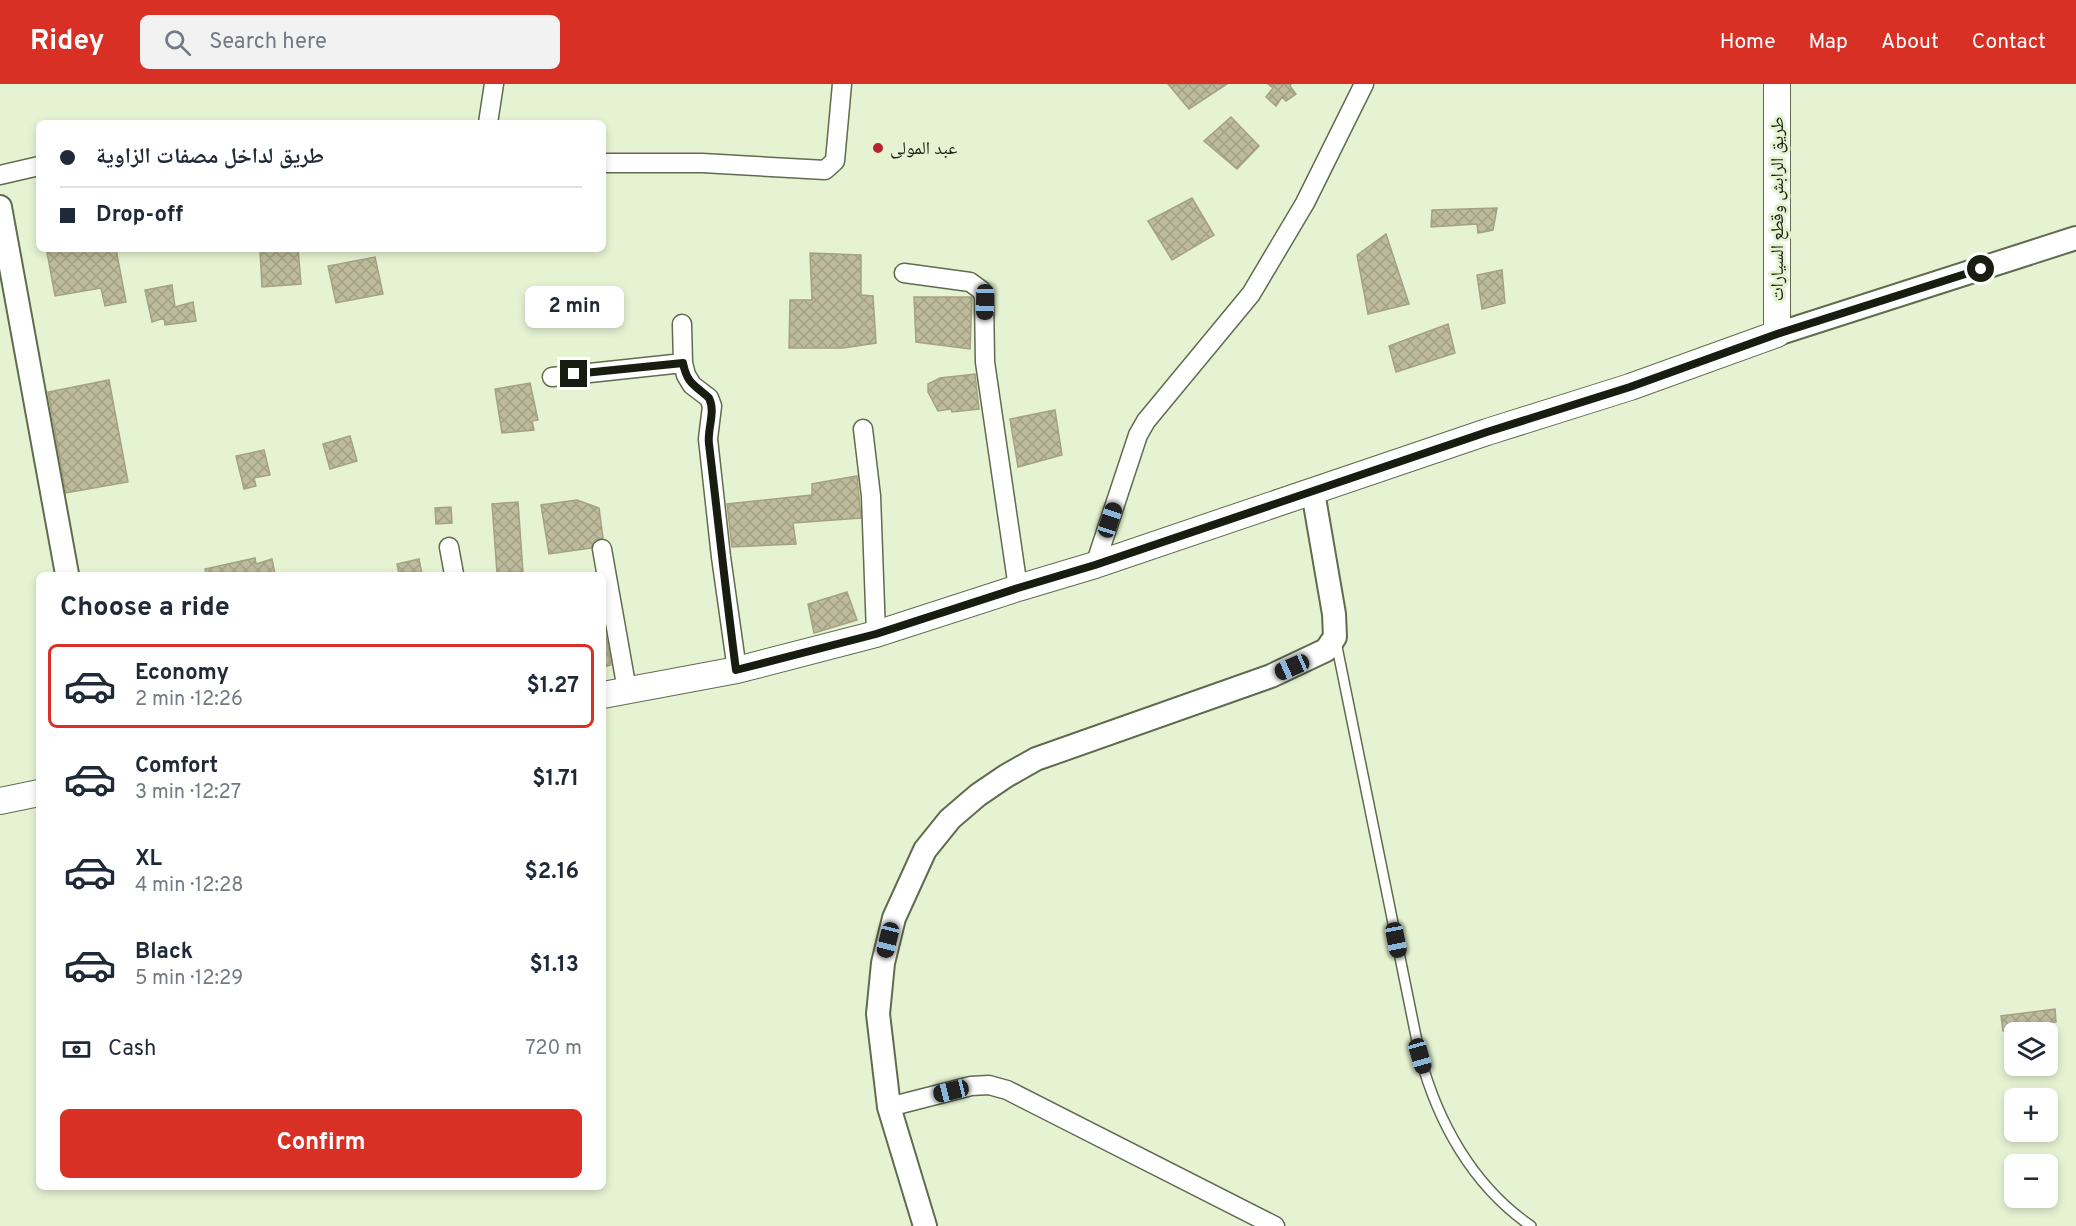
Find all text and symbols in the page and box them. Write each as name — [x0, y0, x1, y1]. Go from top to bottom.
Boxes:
search box — [140, 15, 560, 69]
text: Ridey — [30, 24, 104, 60]
icon: search — [161, 26, 194, 59]
text: Search here — [209, 29, 327, 56]
text: Home — [1720, 29, 1776, 56]
text: Map — [1809, 29, 1848, 56]
text: About — [1881, 29, 1939, 56]
text: Contact — [1972, 29, 2046, 56]
street label: طريق الرابش وقطع السيارات — [1767, 117, 1790, 301]
place label: عبد المولى — [890, 138, 957, 161]
marker: عبد المولى — [871, 141, 885, 155]
text: طريق لداخل مصفات الزاوية — [96, 144, 324, 171]
text: Drop-off — [96, 202, 183, 229]
route start — [1967, 255, 1994, 282]
car — [976, 284, 994, 320]
callout: 2 min — [524, 287, 624, 329]
text: 2 min — [548, 294, 601, 320]
route end — [560, 360, 587, 387]
car — [1096, 500, 1124, 540]
text: Choose a ride — [60, 591, 230, 625]
car — [1272, 651, 1312, 683]
icon: car — [63, 659, 117, 713]
text: Economy — [135, 660, 229, 687]
text: $1.27 — [526, 673, 579, 700]
text: 2 min · 12:26 — [135, 687, 243, 713]
icon: car — [63, 752, 117, 806]
text: Comfort — [135, 753, 218, 780]
text: $1.71 — [532, 766, 579, 793]
text: 3 min · 12:27 — [135, 780, 241, 806]
icon: car — [63, 845, 117, 899]
text: XL — [135, 846, 162, 873]
text: $2.16 — [525, 859, 579, 886]
text: 4 min · 12:28 — [135, 873, 243, 899]
car — [875, 920, 901, 960]
car — [1384, 921, 1408, 959]
icon: car — [63, 938, 117, 992]
text: Black — [135, 939, 193, 966]
text: $1.13 — [529, 952, 579, 979]
text: 5 min · 12:29 — [135, 966, 243, 992]
map controls — [2004, 1022, 2058, 1208]
button: layers — [2004, 1022, 2058, 1076]
icon: cash — [60, 1033, 93, 1066]
text: Cash — [108, 1036, 157, 1063]
text: 720 m — [525, 1036, 582, 1062]
car — [1406, 1036, 1434, 1076]
car — [931, 1078, 971, 1104]
button: + — [2004, 1088, 2058, 1142]
button: Confirm — [60, 1109, 582, 1178]
button: − — [2004, 1154, 2058, 1208]

